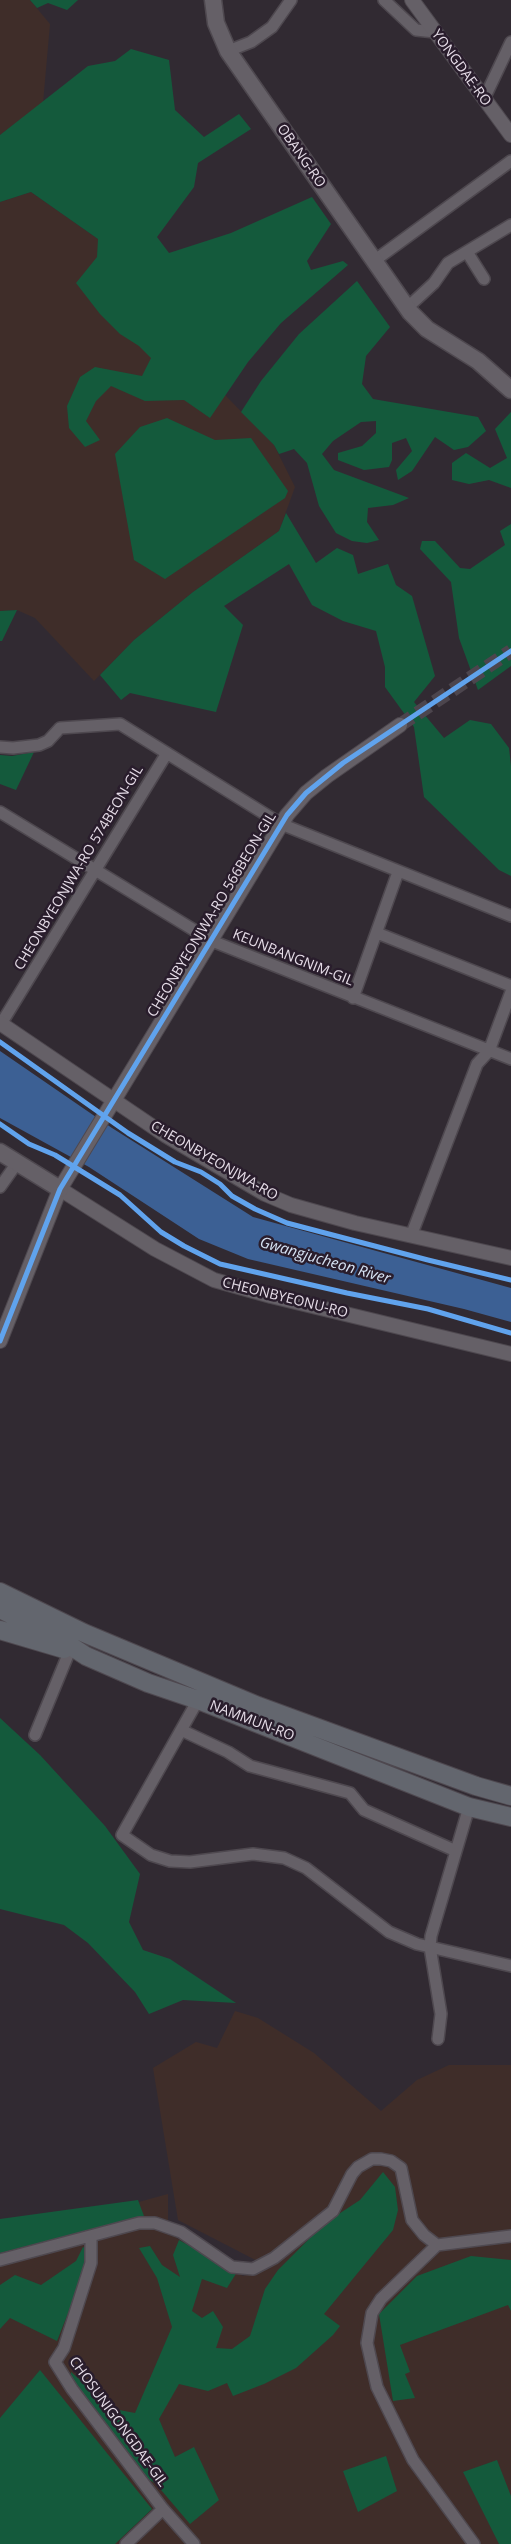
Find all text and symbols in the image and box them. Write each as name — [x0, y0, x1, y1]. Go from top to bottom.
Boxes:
street label: YONGDAE-RO — [428, 27, 494, 109]
street label: OBANG-RO — [273, 121, 329, 191]
street label: CHEONBYEONJWA-RO 574BEON-GIL — [11, 763, 147, 973]
street label: CHEONBYEONJWA-RO 566BEON-GIL — [144, 810, 280, 1020]
street label: KEUNBANGNIM-GIL — [230, 926, 356, 990]
street label: CHEONBYEONJWA-RO — [147, 1118, 281, 1204]
water label: Gwangjucheon River — [258, 1234, 392, 1288]
street label: CHEONBYEONU-RO — [221, 1274, 349, 1322]
street label: NAMMUN-RO — [207, 1697, 297, 1745]
street label: CHOSUNIGONGDAE-GIL — [65, 2354, 171, 2490]

